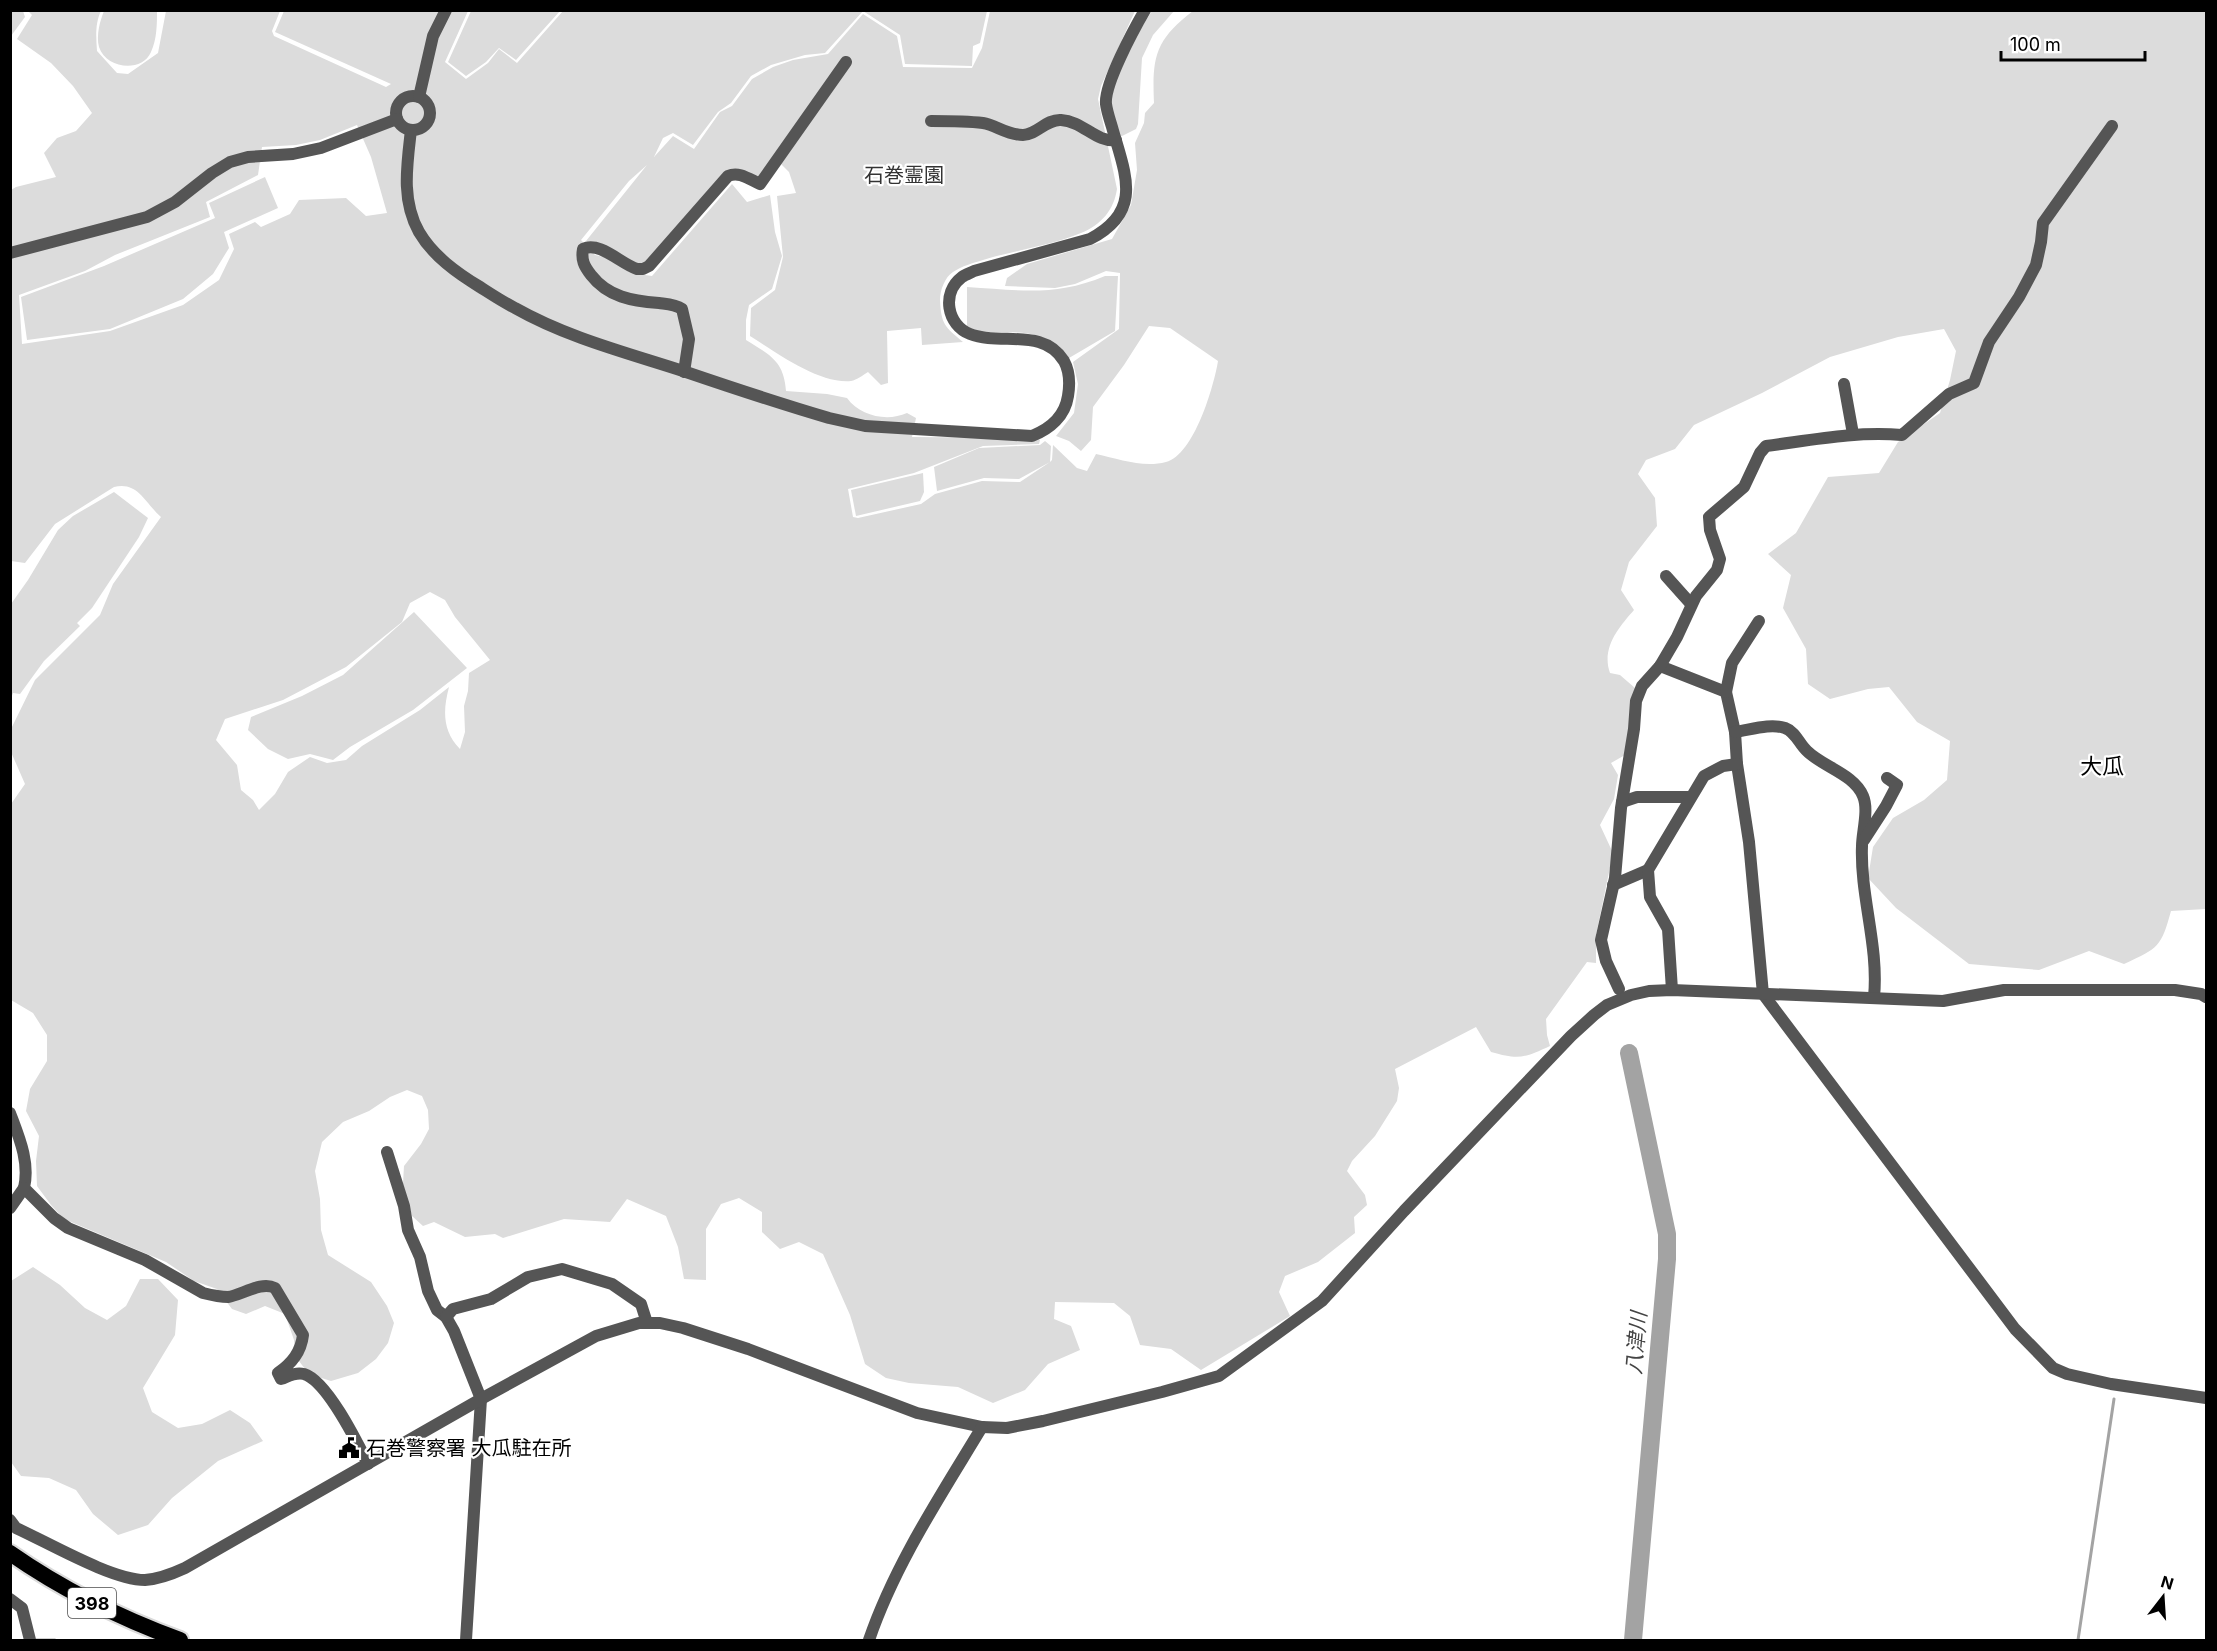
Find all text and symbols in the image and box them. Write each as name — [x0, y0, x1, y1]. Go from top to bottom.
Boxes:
scale bar — [2001, 24, 2145, 62]
text: 100 m — [2010, 34, 2061, 55]
park label: 石巻霊園 — [864, 163, 944, 187]
district label: 大瓜 — [2080, 753, 2124, 779]
water label: 八津川 — [1621, 1309, 1651, 1375]
public building icon: 石巻警察署 大瓜駐在所 — [337, 1436, 361, 1460]
place label: 石巻警察署 大瓜駐在所 — [366, 1436, 572, 1460]
north arrow — [2133, 1567, 2193, 1627]
text: N — [2159, 1571, 2176, 1594]
road number: 398 — [68, 1588, 116, 1618]

